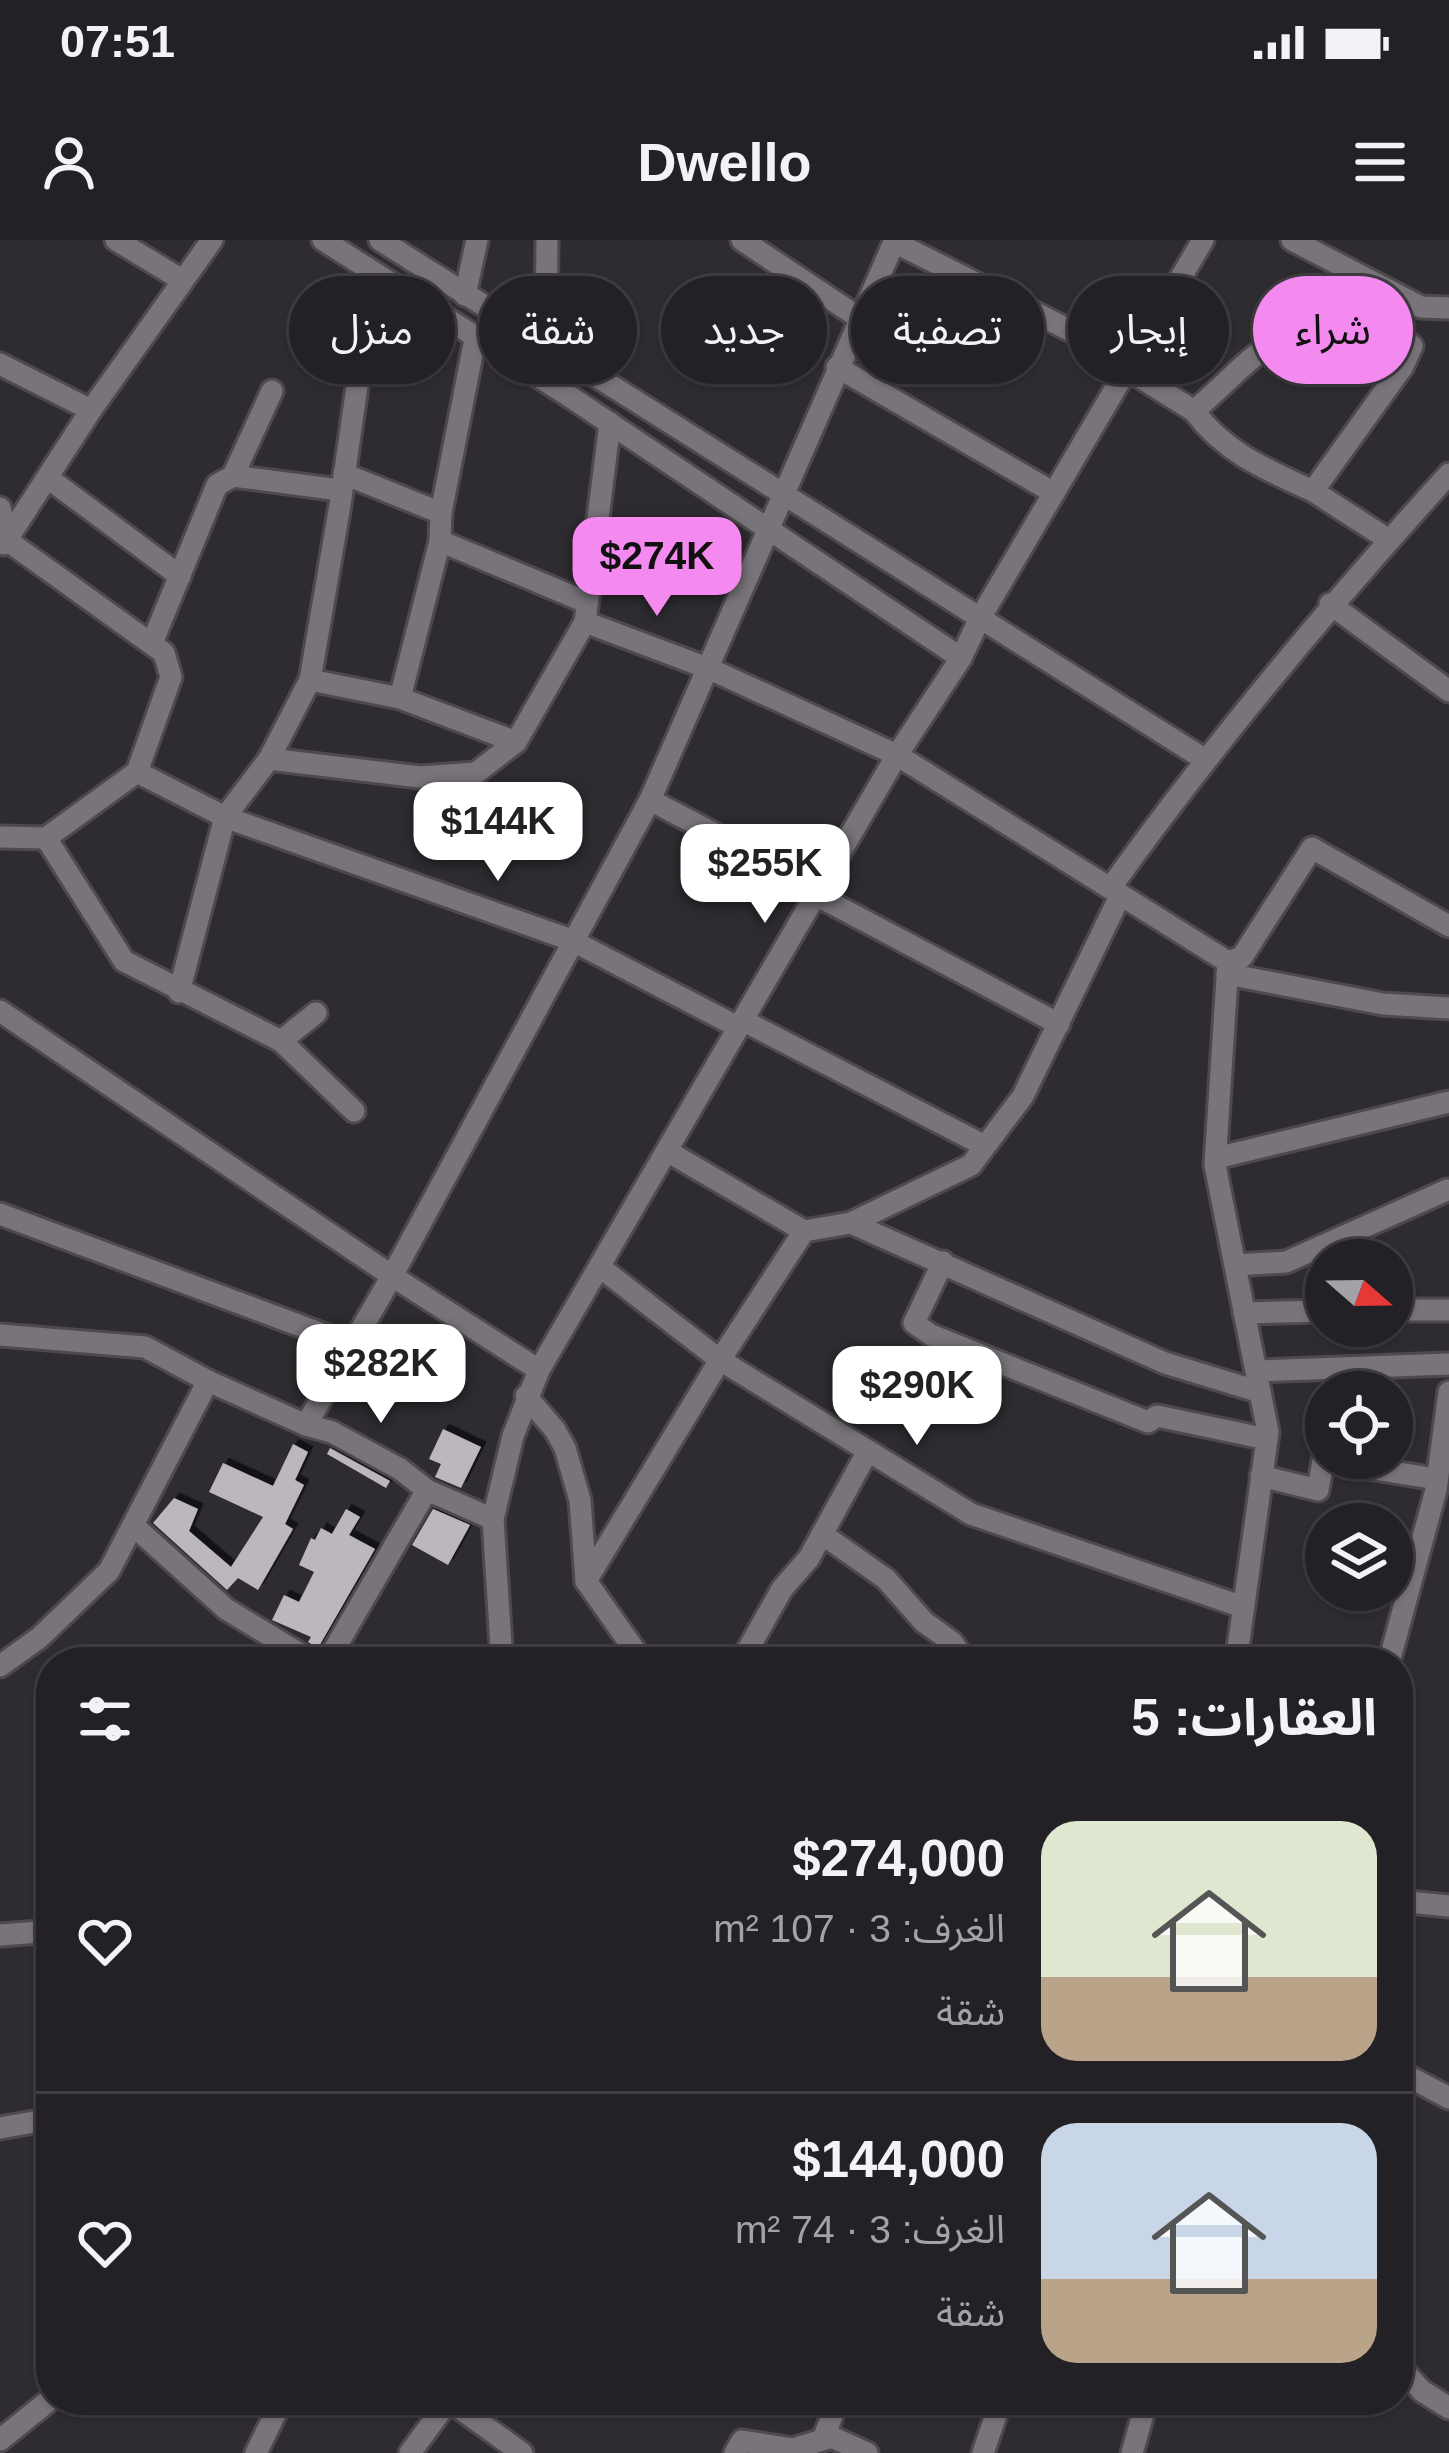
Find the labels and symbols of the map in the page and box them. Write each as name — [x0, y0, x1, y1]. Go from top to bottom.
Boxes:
pin: $274K — [573, 517, 741, 619]
pin: $144K — [414, 782, 582, 884]
pin: $255K — [681, 824, 849, 926]
north arrow — [1305, 1239, 1413, 1347]
pin: $282K — [297, 1324, 465, 1426]
pin: $290K — [833, 1346, 1001, 1448]

